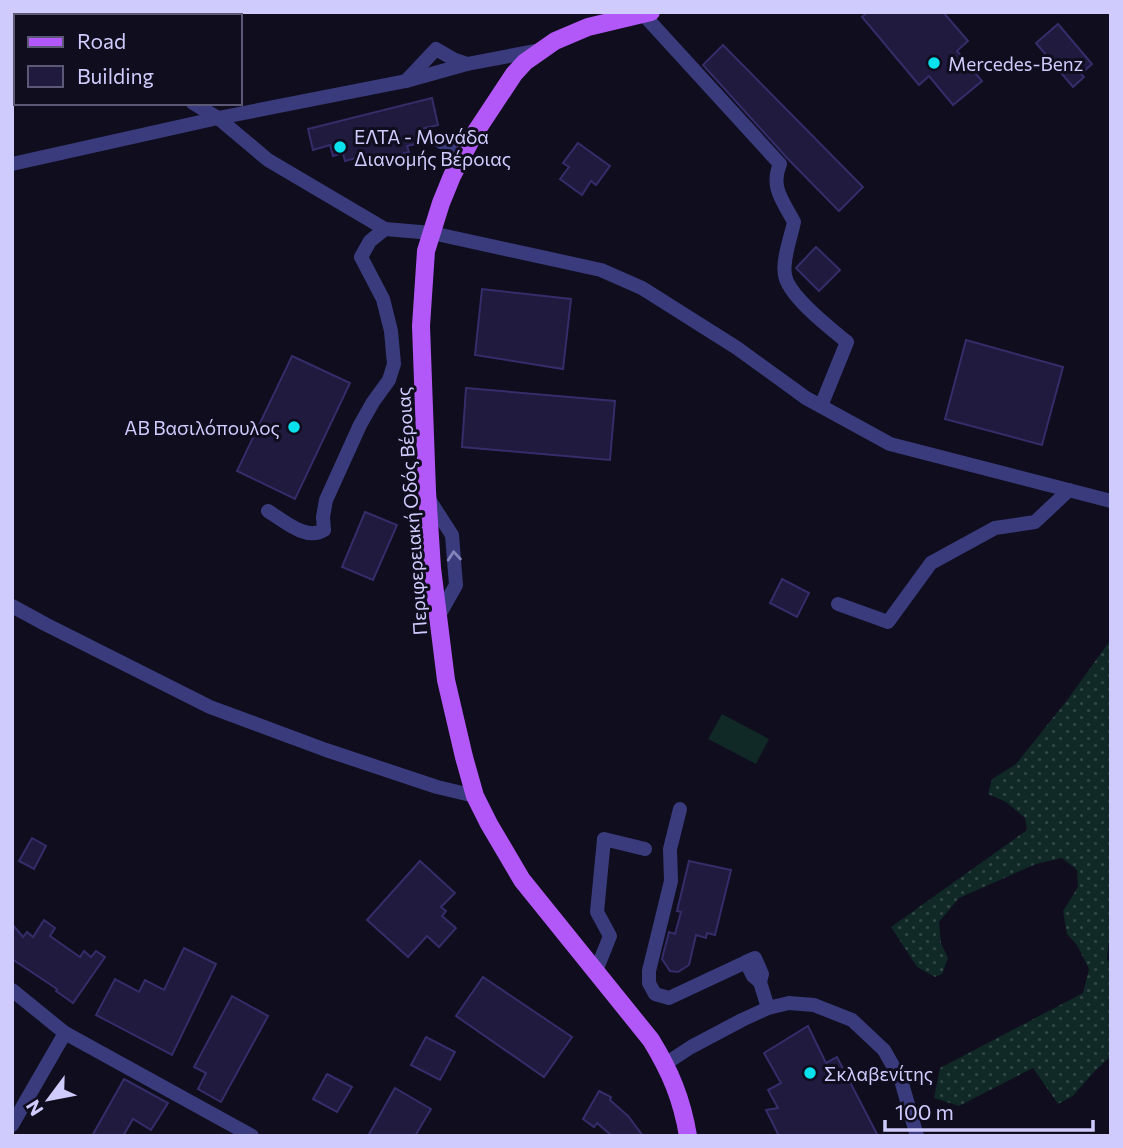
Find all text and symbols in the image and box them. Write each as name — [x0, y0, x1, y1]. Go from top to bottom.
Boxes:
legend — [14, 14, 242, 105]
text: Road — [77, 28, 126, 53]
place label: Mercedes-Benz — [948, 52, 1083, 75]
marker: Mercedes-Benz — [926, 55, 942, 71]
text: Building — [77, 63, 154, 88]
place label: ΕΛΤΑ - Μονάδα Διανομής Βέροιας — [354, 125, 511, 170]
marker: ΕΛΤΑ - Μονάδα Διανομής Βέροιας — [332, 139, 348, 155]
street label: Περιφερειακή Οδός Βέροιας — [391, 386, 431, 636]
place label: ΑΒ Βασιλόπουλος — [124, 416, 280, 439]
marker: ΑΒ Βασιλόπουλος — [286, 419, 302, 435]
one-way arrow — [447, 550, 462, 561]
place label: Σκλαβενίτης — [824, 1062, 933, 1085]
north arrow — [14, 1064, 84, 1134]
marker: Σκλαβενίτης — [802, 1065, 818, 1081]
scale bar — [885, 1088, 1093, 1132]
text: N — [21, 1096, 48, 1120]
text: 100 m — [895, 1099, 954, 1124]

